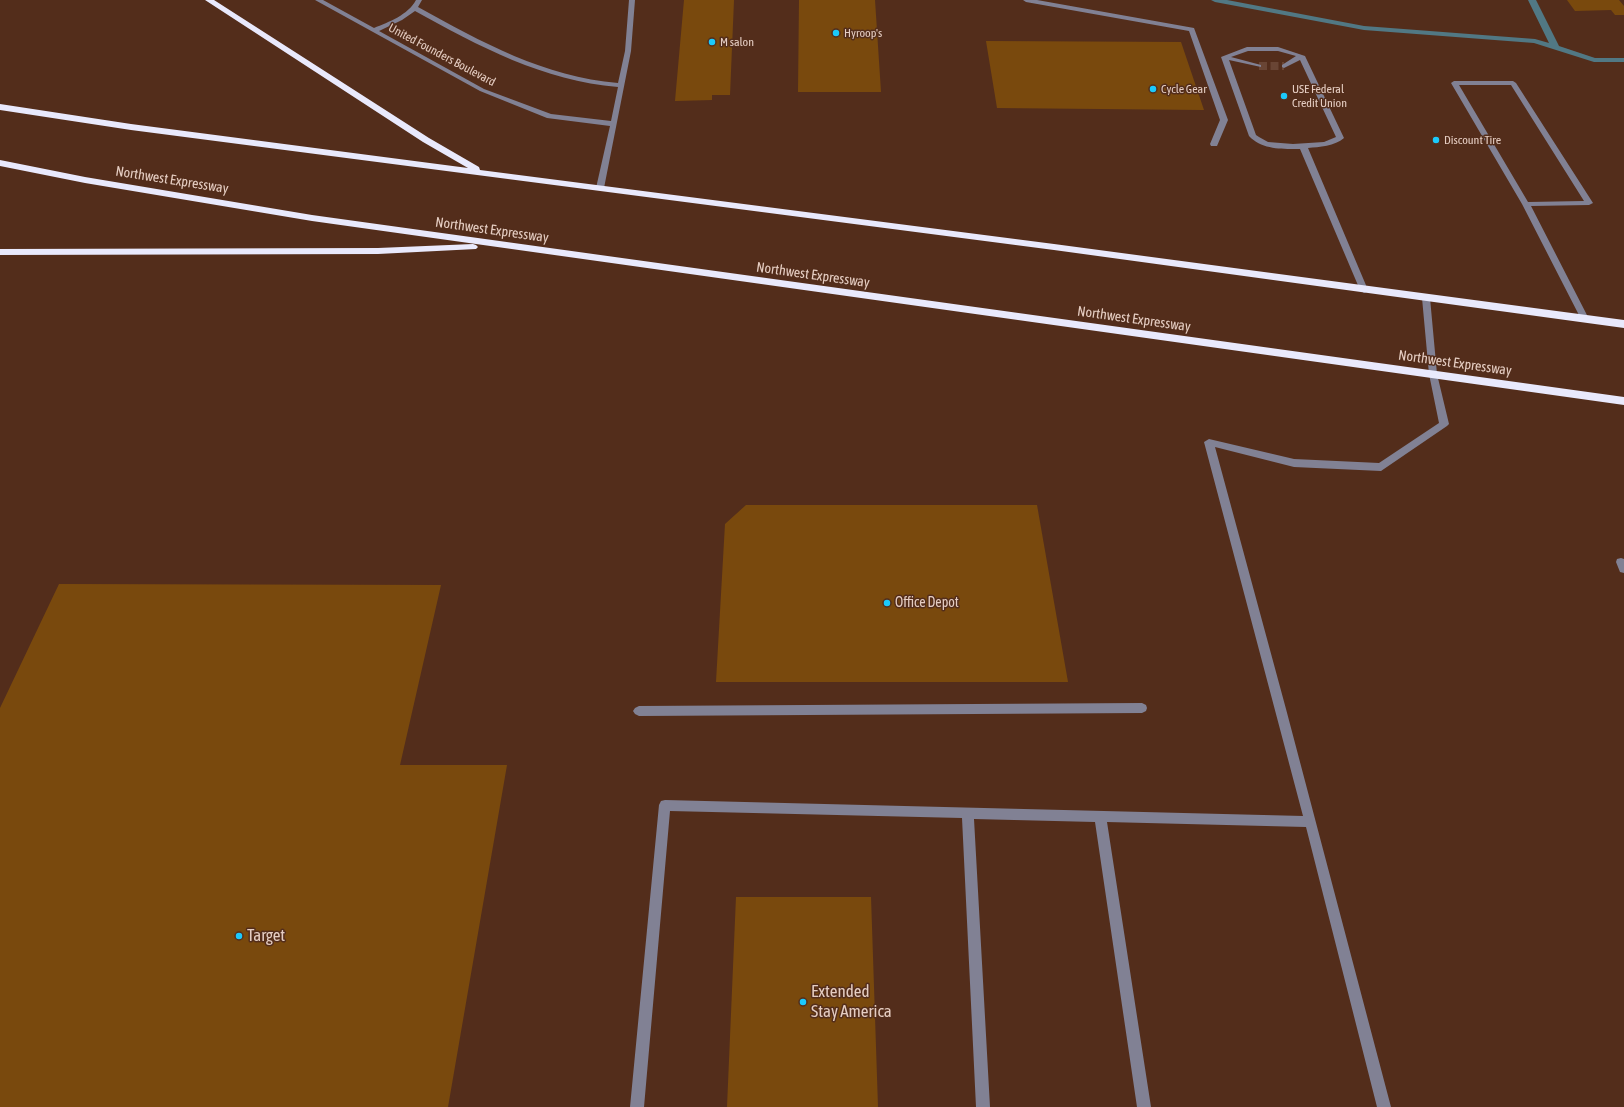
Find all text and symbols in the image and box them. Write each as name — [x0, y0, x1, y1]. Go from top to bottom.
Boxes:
street label: United Founders Boulevard — [386, 21, 498, 89]
place label: Hyroop's — [844, 26, 882, 40]
marker: Hyroop's — [831, 28, 841, 38]
place label: M salon — [720, 35, 754, 49]
marker: M salon — [707, 37, 717, 47]
place label: Cycle Gear — [1161, 82, 1207, 96]
place label: USE Federal Credit Union — [1292, 82, 1347, 110]
marker: Cycle Gear — [1148, 84, 1158, 94]
marker: USE Federal Credit Union — [1279, 91, 1289, 101]
place label: Discount Tire — [1444, 133, 1501, 147]
marker: Discount Tire — [1431, 135, 1441, 145]
street label: Northwest Expressway — [114, 163, 230, 197]
street label: Northwest Expressway — [434, 214, 550, 246]
street label: Northwest Expressway — [755, 259, 871, 291]
street label: Northwest Expressway — [1076, 303, 1192, 335]
street label: Northwest Expressway — [1397, 347, 1513, 379]
place label: Office Depot — [895, 595, 959, 611]
marker: Office Depot — [882, 598, 892, 608]
place label: Target — [247, 926, 285, 946]
marker: Target — [234, 931, 244, 941]
place label: Extended Stay America — [811, 982, 892, 1022]
marker: Extended Stay America — [798, 997, 808, 1007]

